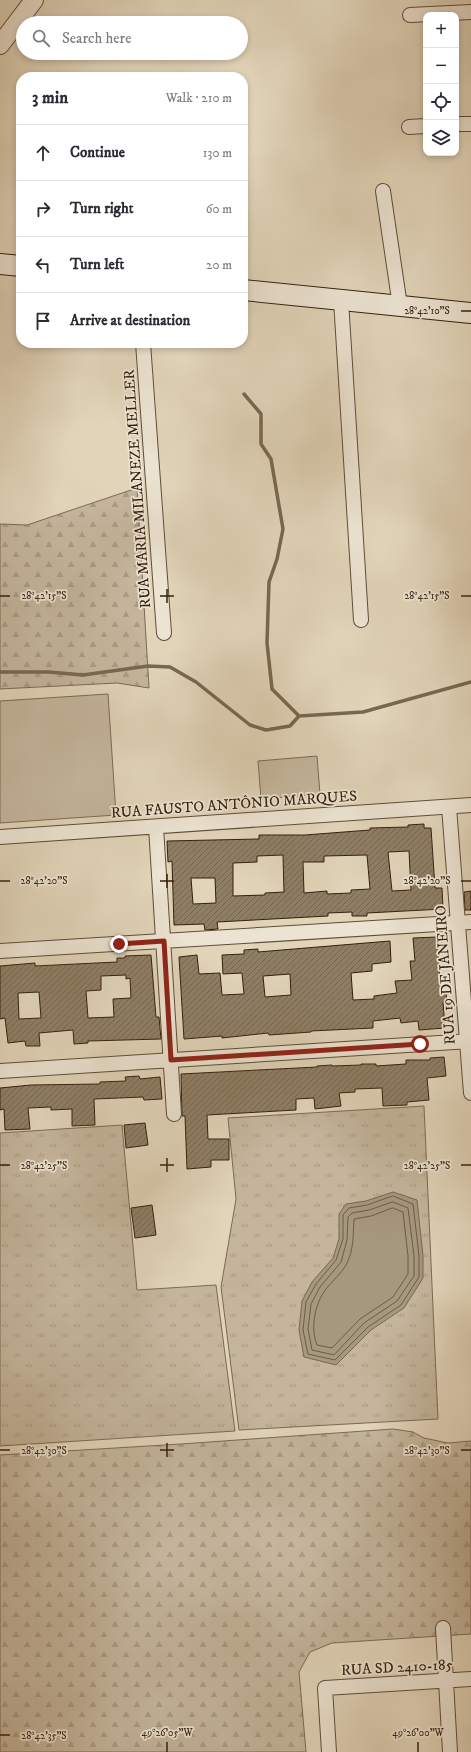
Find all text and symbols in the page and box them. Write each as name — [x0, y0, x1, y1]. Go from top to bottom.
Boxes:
map controls — [423, 12, 459, 156]
button: + — [423, 12, 459, 48]
search box — [16, 16, 248, 60]
icon: search — [30, 27, 52, 49]
text: Search here — [62, 29, 131, 48]
button: − — [423, 48, 459, 84]
button: locate — [423, 84, 459, 120]
text: 3 min — [32, 87, 68, 109]
text: Walk · 210 m — [166, 90, 232, 106]
button: layers — [423, 120, 459, 156]
icon: ahead — [32, 142, 54, 164]
text: Continue — [70, 143, 125, 162]
text: 130 m — [203, 145, 232, 161]
icon: right — [32, 198, 54, 220]
text: Turn right — [70, 199, 133, 218]
text: 60 m — [206, 201, 232, 217]
icon: left — [32, 254, 54, 276]
text: Turn left — [70, 255, 124, 274]
text: 20 m — [206, 257, 232, 273]
text: 28°42'10"S — [404, 305, 450, 317]
icon: arrive — [32, 310, 54, 332]
text: Arrive at destination — [70, 311, 190, 330]
street label: RUA MARIA MILANEZE MELLER — [120, 369, 155, 609]
text: 28°42'15"S — [21, 590, 67, 602]
text: 28°42'15"S — [404, 590, 450, 602]
street label: RUA FAUSTO ANTÔNIO MARQUES — [110, 786, 358, 823]
text: 28°42'20"S — [21, 875, 67, 887]
text: 28°42'20"S — [404, 875, 450, 887]
street label: RUA 19 DE JANEIRO — [431, 905, 460, 1045]
route end — [110, 935, 128, 953]
route start — [411, 1035, 429, 1053]
text: 28°42'25"S — [21, 1160, 67, 1172]
text: 28°42'25"S — [404, 1160, 450, 1172]
text: 28°42'30"S — [21, 1445, 67, 1457]
text: 28°42'30"S — [404, 1445, 450, 1457]
street label: RUA SD 2410-185 — [341, 1655, 454, 1680]
text: 49°26'05"W — [141, 1727, 193, 1739]
text: 49°26'00"W — [392, 1727, 445, 1739]
text: 28°42'35"S — [21, 1730, 67, 1742]

